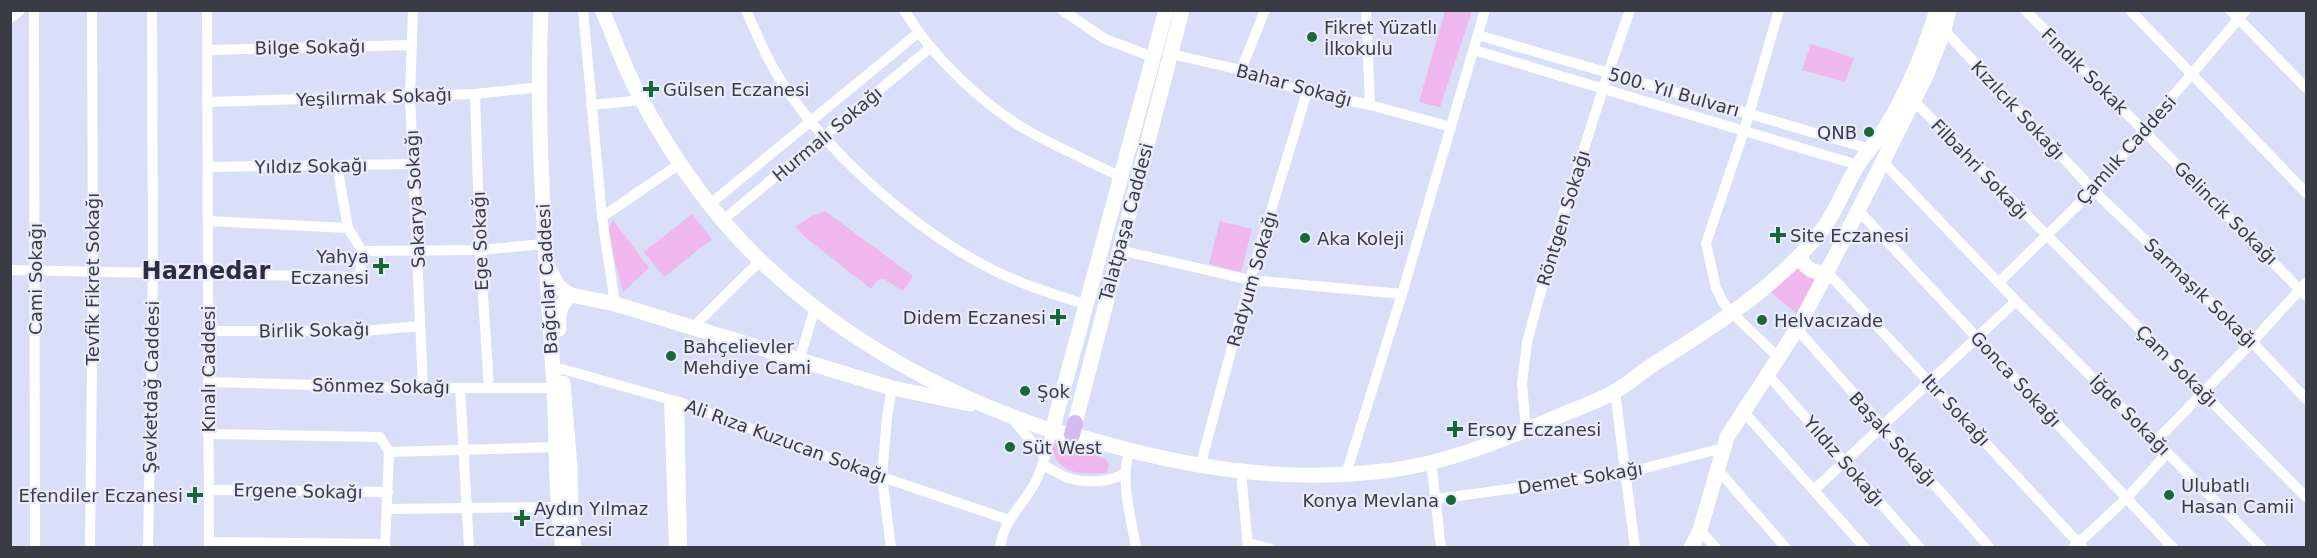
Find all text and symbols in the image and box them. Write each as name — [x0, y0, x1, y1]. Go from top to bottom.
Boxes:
place label: Fikret Yüzatlı İlkokulu — [1324, 17, 1437, 59]
street label: Fındık Sokak — [2038, 24, 2133, 119]
marker: Fikret Yüzatlı İlkokulu — [1305, 30, 1319, 44]
street label: Bilge Sokağı — [255, 36, 365, 58]
street label: Kızılcık Sokağı — [1967, 56, 2069, 164]
street label: Bahar Sokağı — [1234, 59, 1354, 111]
street label: 500. Yıl Bulvarı — [1606, 63, 1742, 121]
place label: Gülsen Eczanesi — [663, 79, 810, 100]
marker: Gülsen Eczanesi — [644, 82, 658, 96]
street label: Hurmalı Sokağı — [768, 82, 886, 186]
street label: Yeşilırmak Sokağı — [295, 84, 452, 110]
street label: Çamlık Caddesi — [2072, 91, 2180, 209]
street label: Filbahri Sokağı — [1927, 115, 2033, 223]
place label: QNB — [1817, 122, 1857, 143]
marker: QNB — [1862, 125, 1876, 139]
street label: Sakarya Sokağı — [401, 129, 429, 269]
street label: Talatpaşa Caddesi — [1095, 141, 1157, 304]
street label: Röntgen Sokağı — [1532, 148, 1594, 288]
street label: Yıldız Sokağı — [254, 155, 367, 177]
street label: Gelincik Sokağı — [2170, 157, 2282, 269]
street label: Ege Sokağı — [468, 191, 492, 291]
street label: Tevfik Fikret Sokağı — [82, 193, 103, 366]
street label: Bağcılar Caddesi — [533, 203, 561, 355]
street label: Radyum Sokağı — [1223, 209, 1281, 349]
street label: Cami Sokağı — [25, 223, 46, 335]
place label: Site Eczanesi — [1790, 225, 1909, 246]
place label: Aka Koleji — [1317, 228, 1404, 249]
marker: Site Eczanesi — [1771, 228, 1785, 242]
marker: Aka Koleji — [1298, 231, 1312, 245]
street label: Sarmaşık Sokağı — [2140, 234, 2262, 352]
place label: Yahya Eczanesi — [290, 246, 369, 288]
district label: Haznedar — [142, 257, 271, 285]
marker: Yahya Eczanesi — [374, 259, 388, 273]
street label: Şevketdağ Caddesi — [139, 301, 163, 473]
street label: Kınalı Caddesi — [198, 306, 219, 432]
place label: Didem Eczanesi — [903, 307, 1046, 328]
marker: Didem Eczanesi — [1051, 310, 1065, 324]
place label: Helvacızade — [1774, 310, 1883, 331]
marker: Helvacızade — [1755, 313, 1769, 327]
street label: Birlik Sokağı — [258, 319, 370, 341]
street label: Çam Sokağı — [2132, 321, 2222, 411]
street label: Gonca Sokağı — [1966, 327, 2066, 431]
place label: Bahçelievler Mehdiye Cami — [683, 336, 811, 378]
marker: Bahçelievler Mehdiye Cami — [664, 349, 678, 363]
street label: Itır Sokağı — [1917, 370, 1995, 450]
street label: İğde Sokağı — [2085, 370, 2175, 460]
street label: Sönmez Sokağı — [312, 374, 450, 398]
place label: Şok — [1037, 381, 1070, 402]
marker: Şok — [1018, 384, 1032, 398]
street label: Başak Sokağı — [1845, 387, 1941, 491]
street label: Ali Rıza Kuzucan Sokağı — [682, 395, 890, 487]
street label: Yıldız Sokağı — [1798, 411, 1889, 510]
place label: Ersoy Eczanesi — [1467, 419, 1601, 440]
marker: Ersoy Eczanesi — [1448, 422, 1462, 436]
place label: Süt West — [1022, 437, 1102, 458]
marker: Süt West — [1003, 440, 1017, 454]
street label: Demet Sokağı — [1516, 458, 1644, 498]
place label: Ulubatlı Hasan Camii — [2181, 475, 2294, 517]
street label: Ergene Sokağı — [233, 479, 363, 503]
place label: Efendiler Eczanesi — [19, 485, 183, 506]
marker: Efendiler Eczanesi — [188, 488, 202, 502]
marker: Ulubatlı Hasan Camii — [2162, 488, 2176, 502]
place label: Konya Mevlana — [1303, 490, 1439, 511]
marker: Konya Mevlana — [1444, 493, 1458, 507]
place label: Aydın Yılmaz Eczanesi — [534, 498, 648, 540]
marker: Aydın Yılmaz Eczanesi — [515, 511, 529, 525]

